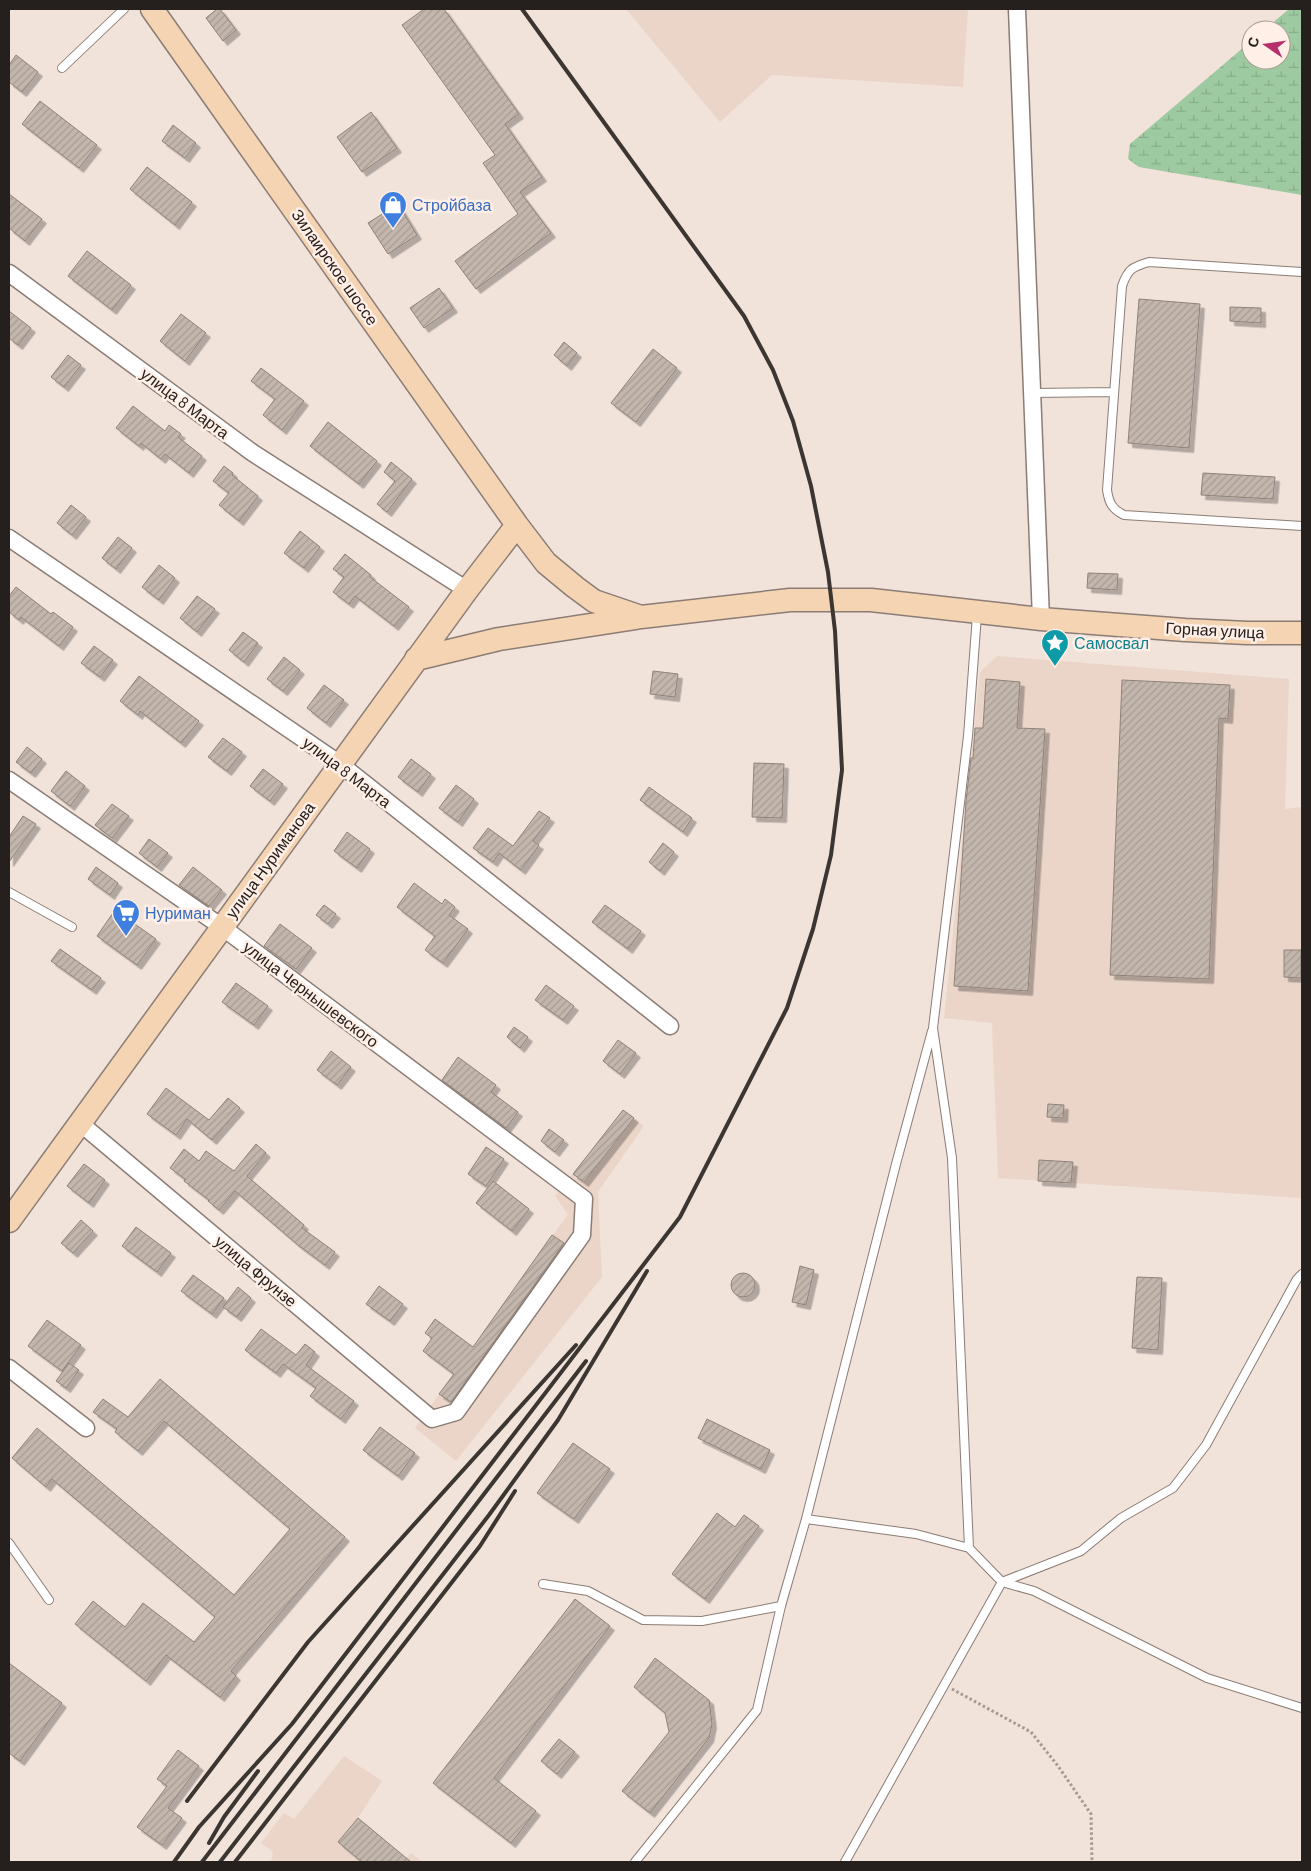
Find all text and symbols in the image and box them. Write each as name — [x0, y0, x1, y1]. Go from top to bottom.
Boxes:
north arrow — [1241, 20, 1291, 70]
text: С — [1243, 35, 1262, 49]
shop icon: Стройбаза — [378, 190, 408, 229]
place label: Стройбаза — [412, 195, 491, 214]
street label: Зилаирское шоссе — [288, 205, 383, 329]
street label: улица 8 Марта — [137, 363, 233, 442]
street label: Горная улица — [1165, 617, 1265, 642]
place icon: Самосвал — [1040, 628, 1070, 667]
place label: Самосвал — [1074, 633, 1149, 652]
street label: улица 8 Марта — [299, 732, 395, 811]
street label: улица Нуриманова — [221, 798, 318, 922]
supermarket icon: Нуриман — [111, 898, 141, 937]
place label: Нуриман — [145, 903, 211, 922]
street label: улица Чернышевского — [240, 937, 383, 1051]
street label: улица Фрунзе — [212, 1231, 301, 1310]

